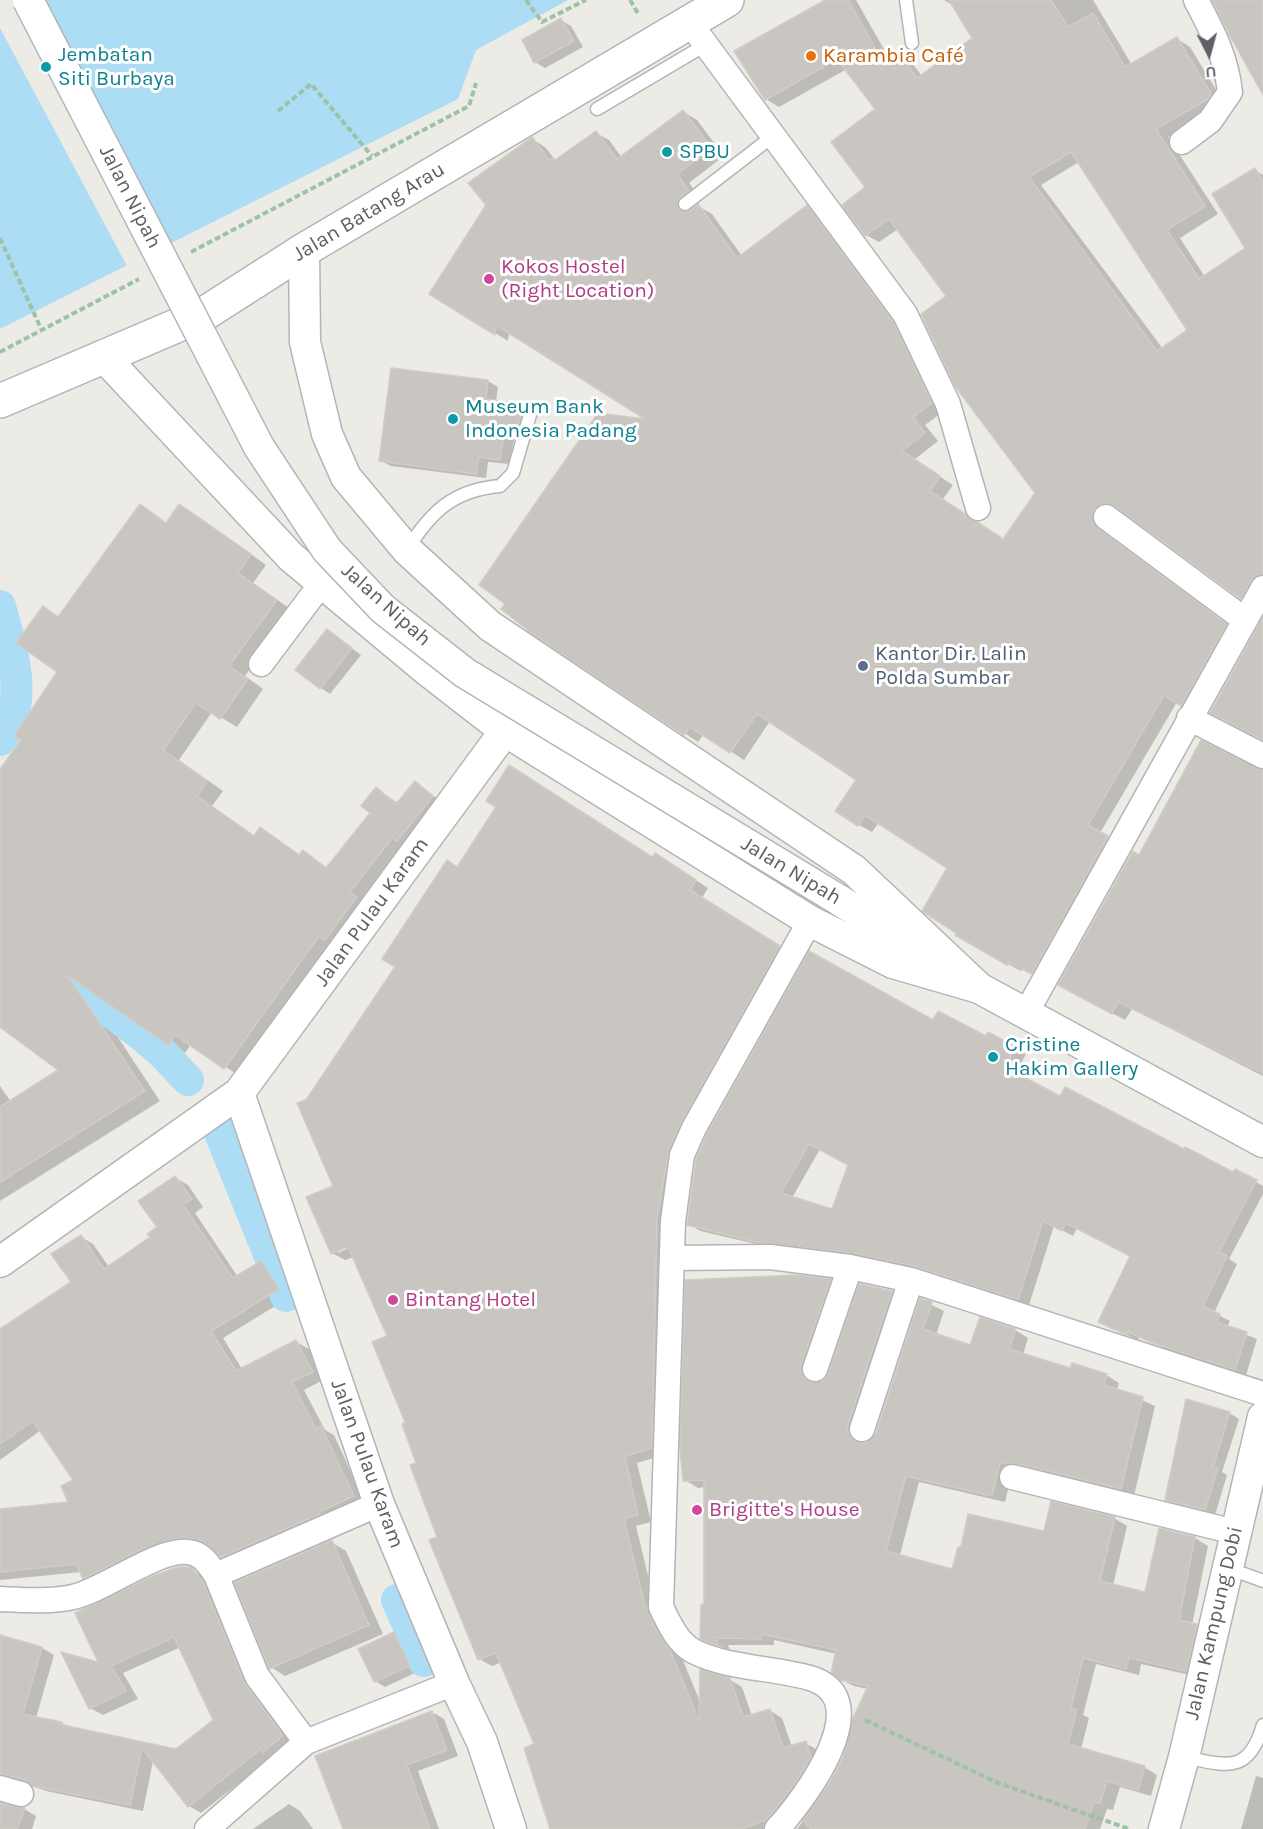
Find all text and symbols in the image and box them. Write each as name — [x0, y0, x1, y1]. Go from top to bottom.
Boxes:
north arrow — [1179, 24, 1239, 84]
place label: Jembatan Siti Burbaya — [58, 42, 175, 92]
place label: Karambia Café — [823, 43, 964, 69]
marker: Karambia Café — [804, 49, 818, 63]
marker: Jembatan Siti Burbaya — [39, 60, 53, 74]
text: U — [1204, 62, 1217, 82]
place label: SPBU — [679, 139, 730, 165]
street label: Jalan Nipah — [93, 141, 167, 253]
marker: SPBU — [660, 145, 674, 159]
street label: Jalan Batang Arau — [289, 157, 449, 267]
place label: Kokos Hostel (Right Location) — [501, 254, 654, 304]
marker: Kokos Hostel (Right Location) — [482, 272, 496, 286]
place label: Museum Bank Indonesia Padang — [465, 394, 636, 444]
marker: Museum Bank Indonesia Padang — [446, 412, 460, 426]
street label: Jalan Nipah — [336, 558, 436, 652]
place label: Kantor Dir. Lalin Polda Sumbar — [875, 641, 1027, 691]
marker: Kantor Dir. Lalin Polda Sumbar — [856, 659, 870, 673]
street label: Jalan Nipah — [736, 831, 846, 911]
street label: Jalan Pulau Karam — [310, 833, 434, 991]
place label: Cristine Hakim Gallery — [1005, 1032, 1138, 1082]
marker: Cristine Hakim Gallery — [986, 1050, 1000, 1064]
place label: Bintang Hotel — [405, 1287, 536, 1313]
marker: Bintang Hotel — [386, 1293, 400, 1307]
street label: Jalan Pulau Karam — [325, 1376, 409, 1552]
place label: Brigitte's House — [709, 1497, 860, 1523]
marker: Brigitte's House — [690, 1503, 704, 1517]
street label: Jalan Kampung Dobi — [1179, 1524, 1249, 1722]

